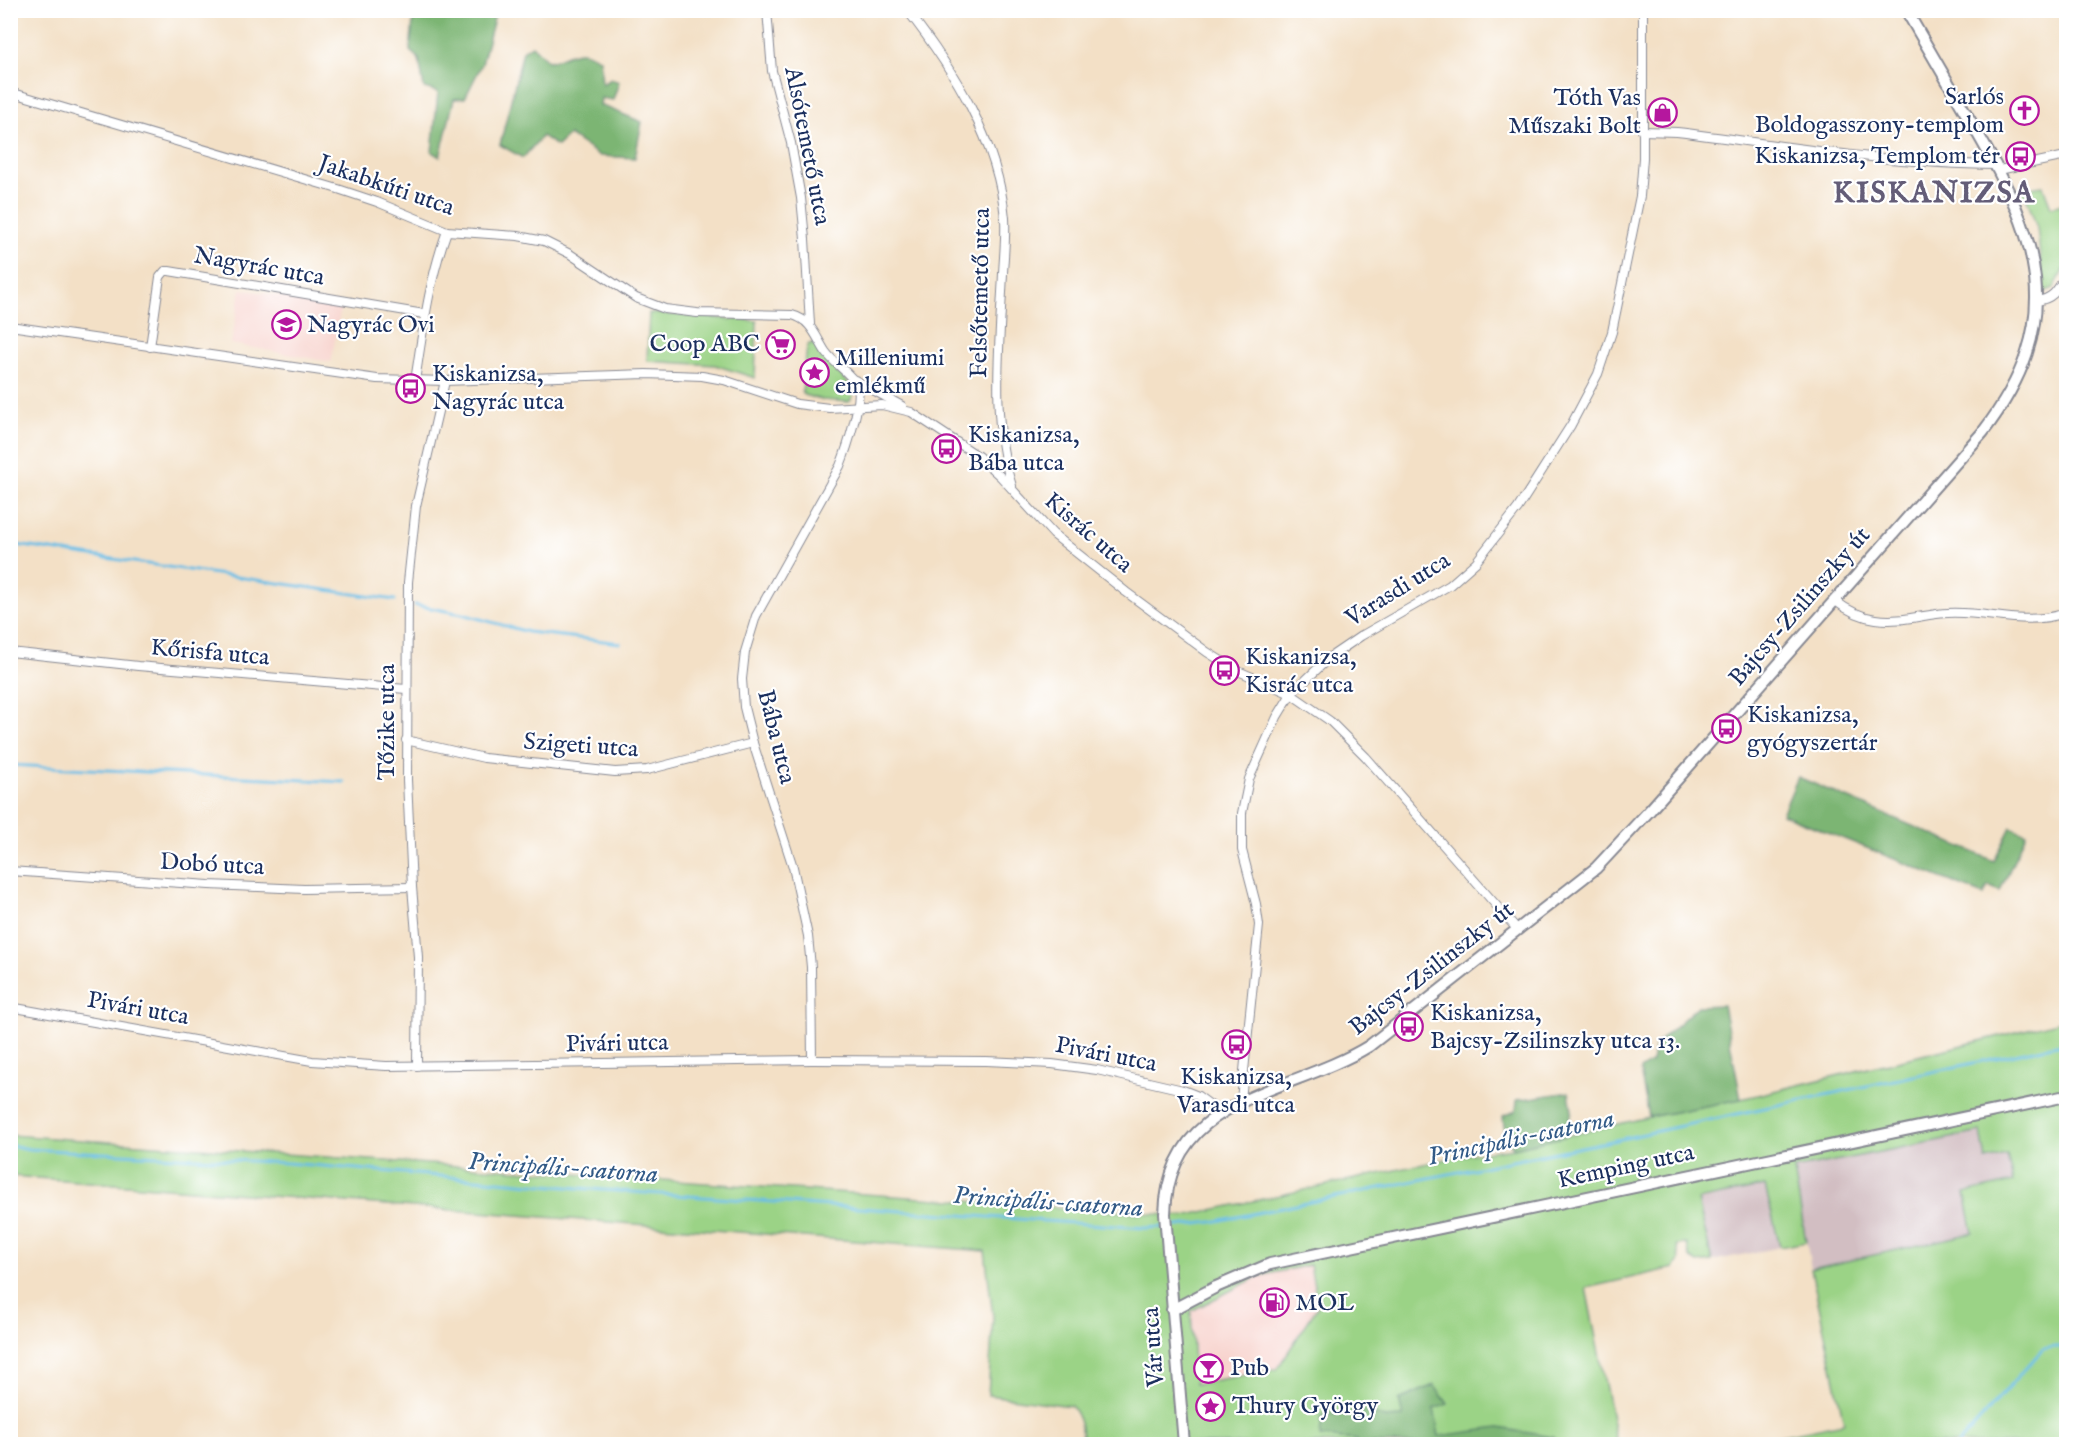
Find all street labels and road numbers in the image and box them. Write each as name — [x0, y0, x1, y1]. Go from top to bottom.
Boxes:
street label: Alsótemető utca — [776, 63, 838, 228]
street label: Jakabkúti utca — [311, 147, 459, 224]
street label: Felsőtemető utca — [964, 207, 998, 378]
street label: Nagyrác utca — [191, 240, 327, 294]
street label: Kisrác utca — [1037, 486, 1140, 581]
street label: Bajcsy-Zsilinszky út — [1722, 521, 1878, 693]
street label: Varasdi utca — [1339, 545, 1457, 635]
street label: Kőrisfa utca — [149, 632, 271, 674]
street label: Tőzike utca — [372, 663, 403, 780]
street label: Bába utca — [749, 687, 803, 788]
street label: Szigeti utca — [522, 727, 640, 766]
street label: Dobó utca — [159, 847, 266, 883]
street label: Bajcsy-Zsilinszky út — [1343, 895, 1521, 1043]
street label: Pivári utca — [85, 985, 192, 1033]
street label: Pivári utca — [565, 1028, 669, 1060]
street label: Pivári utca — [1053, 1030, 1160, 1080]
street label: Kemping utca — [1555, 1137, 1698, 1197]
street label: Vár utca — [1136, 1305, 1172, 1389]

